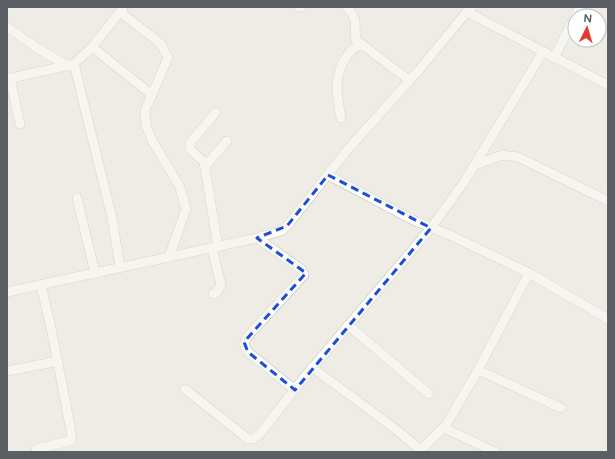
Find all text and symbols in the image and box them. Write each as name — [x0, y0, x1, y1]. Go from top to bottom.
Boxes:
north arrow — [567, 8, 607, 48]
text: N — [583, 12, 593, 25]

